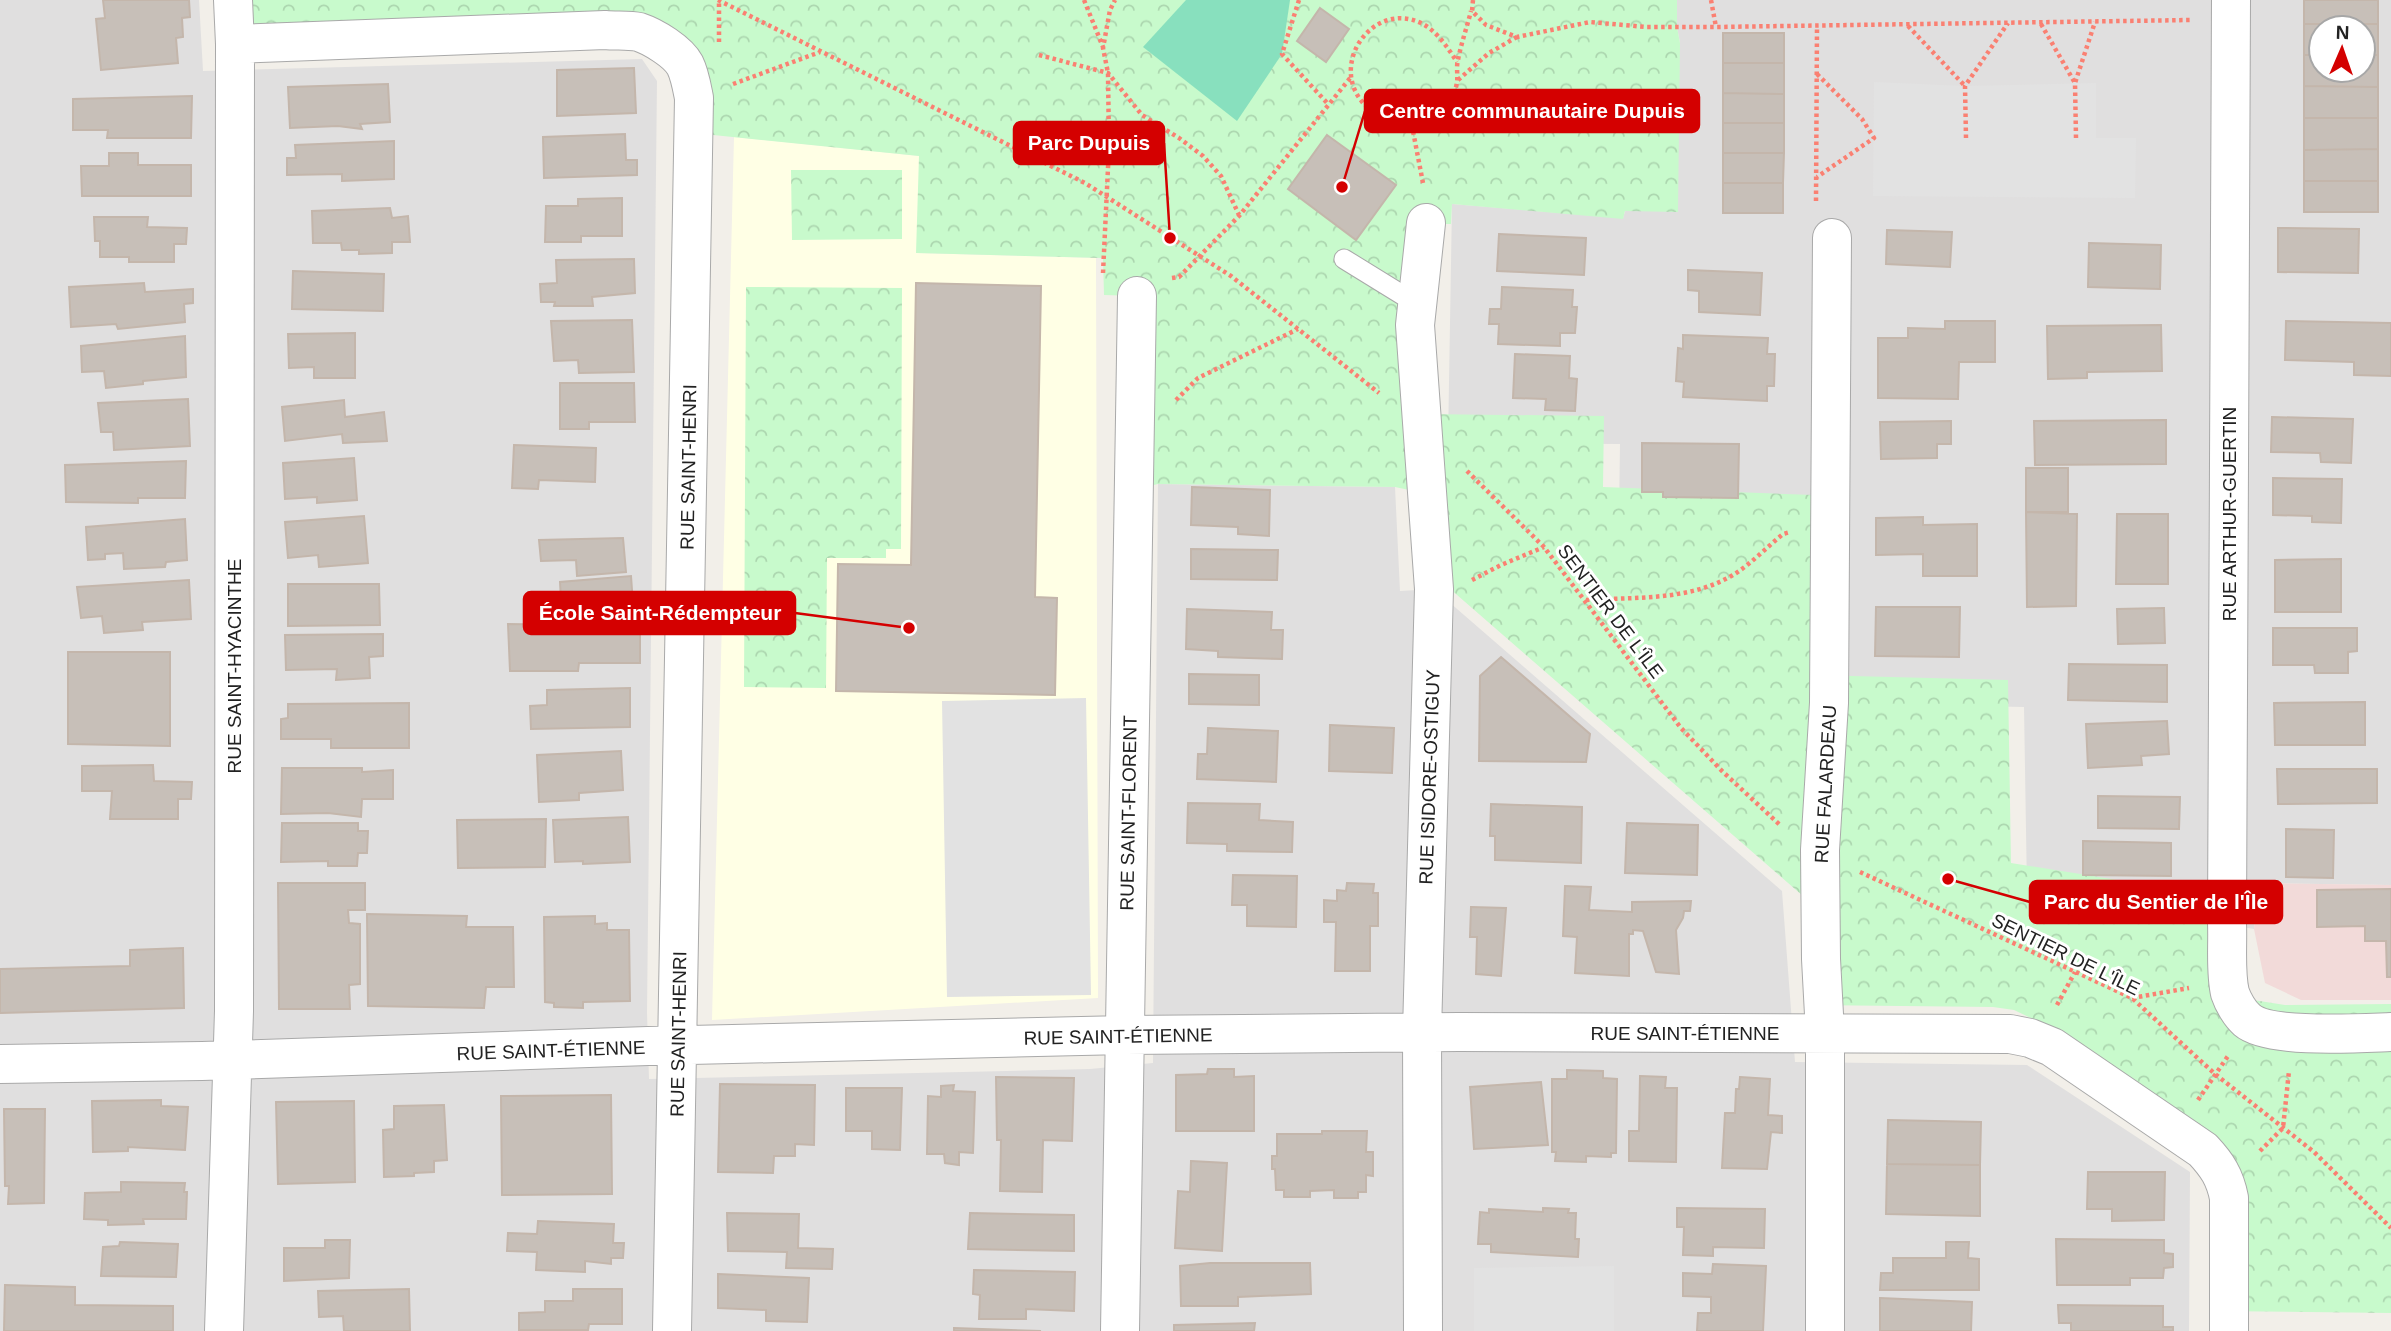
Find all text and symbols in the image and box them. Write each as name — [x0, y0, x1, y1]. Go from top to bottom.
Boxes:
north arrow — [2307, 14, 2377, 84]
text: N — [2335, 22, 2350, 43]
callout: Centre communautaire Dupuis — [1365, 90, 1699, 132]
text: Centre communautaire Dupuis — [1379, 99, 1685, 122]
callout: Parc Dupuis — [1014, 122, 1164, 164]
text: Parc Dupuis — [1028, 131, 1150, 154]
street label: RUE SAINT-HENRI — [677, 384, 700, 550]
street label: RUE ARTHUR-GUERTIN — [2219, 407, 2240, 621]
street label: SENTIER DE L'ÎLE — [1553, 540, 1668, 682]
street label: RUE SAINT-HYACINTHE — [224, 558, 245, 774]
callout: École Saint-Rédempteur — [524, 592, 795, 634]
text: École Saint-Rédempteur — [539, 601, 781, 624]
street label: RUE ISIDORE-OSTIGUY — [1415, 669, 1444, 885]
street label: RUE FALARDEAU — [1811, 704, 1840, 864]
street label: RUE SAINT-FLORENT — [1116, 715, 1141, 911]
callout: Parc du Sentier de l'Île — [2030, 881, 2282, 923]
text: Parc du Sentier de l'Île — [2044, 890, 2268, 913]
street label: SENTIER DE L'ÎLE — [1988, 910, 2143, 999]
street label: RUE SAINT-HENRI — [667, 951, 690, 1117]
street label: RUE SAINT-ÉTIENNE — [1591, 1023, 1779, 1044]
street label: RUE SAINT-ÉTIENNE — [1023, 1024, 1213, 1049]
street label: RUE SAINT-ÉTIENNE — [456, 1037, 646, 1064]

